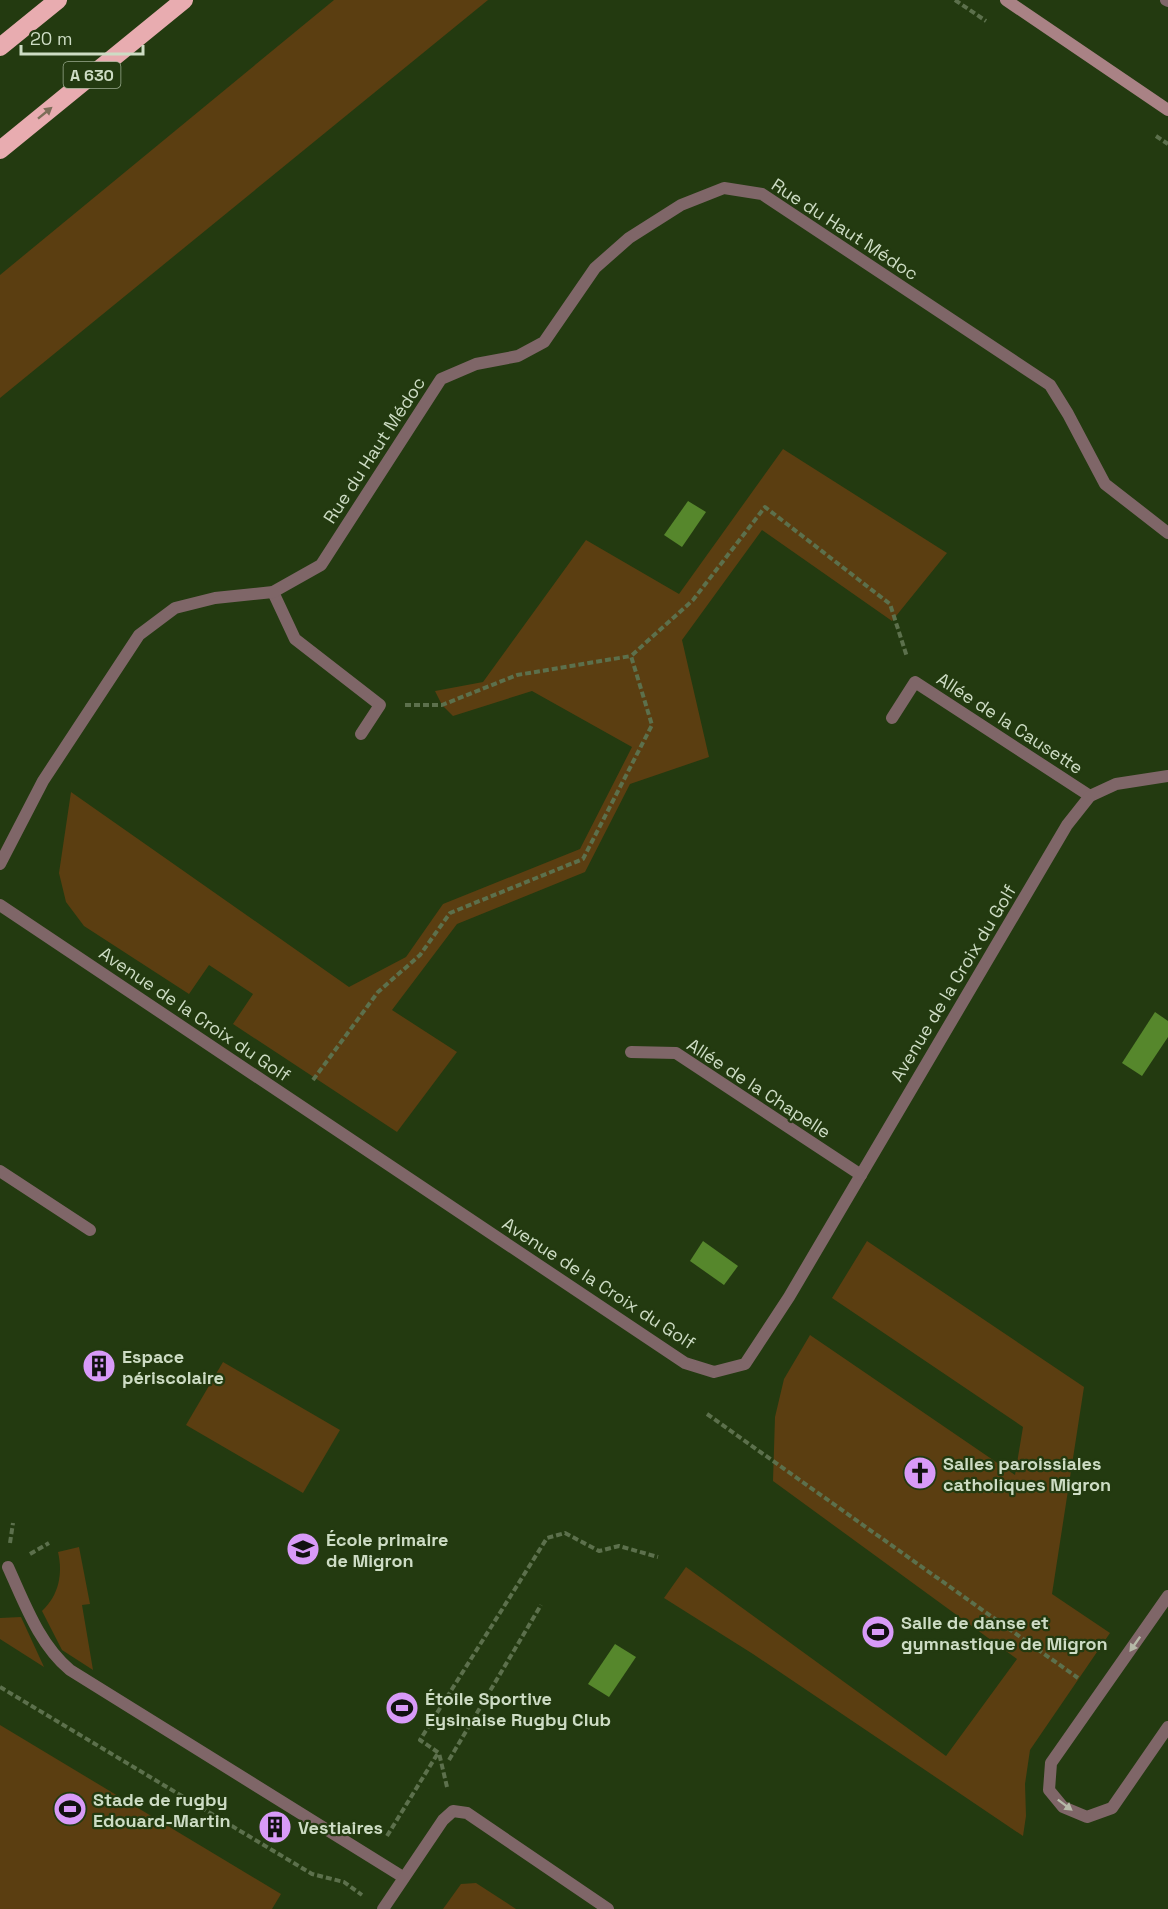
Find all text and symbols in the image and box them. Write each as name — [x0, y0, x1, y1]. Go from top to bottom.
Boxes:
scale bar — [21, 18, 142, 56]
text: 20 m — [30, 27, 73, 50]
road number: A 630 — [64, 62, 121, 88]
one-way arrow — [38, 107, 53, 119]
street label: Rue du Haut Médoc — [767, 173, 923, 285]
street label: Rue du Haut Médoc — [318, 372, 430, 528]
street label: Allée de la Causette — [932, 667, 1088, 779]
street label: Avenue de la Croix du Golf — [885, 880, 1021, 1086]
street label: Avenue de la Croix du Golf — [95, 941, 295, 1087]
street label: Allée de la Chapelle — [683, 1033, 835, 1143]
street label: Avenue de la Croix du Golf — [498, 1212, 700, 1354]
place label: Espace périscolaire — [122, 1345, 224, 1389]
building icon: Espace périscolaire — [81, 1348, 117, 1384]
place label: Salles paroissiales catholiques Migron — [943, 1452, 1111, 1496]
church icon: Salles paroissiales catholiques Migron — [902, 1455, 938, 1491]
place label: École primaire de Migron — [326, 1528, 448, 1572]
school or university icon: École primaire de Migron — [285, 1531, 321, 1567]
place label: Salle de danse et gymnastique de Migron — [901, 1611, 1108, 1655]
sports icon: Salle de danse et gymnastique de Migron — [860, 1614, 896, 1650]
one-way arrow — [1129, 1635, 1141, 1651]
place label: Étoile Sportive Eysinaise Rugby Club — [425, 1687, 611, 1731]
sports icon: Étoile Sportive Eysinaise Rugby Club — [384, 1690, 420, 1726]
place label: Stade de rugby Edouard-Martin — [93, 1788, 231, 1832]
sports icon: Stade de rugby Edouard-Martin — [52, 1791, 88, 1827]
one-way arrow — [1057, 1799, 1073, 1811]
building icon: Vestiaires — [257, 1809, 293, 1845]
place label: Vestiaires — [298, 1816, 383, 1839]

